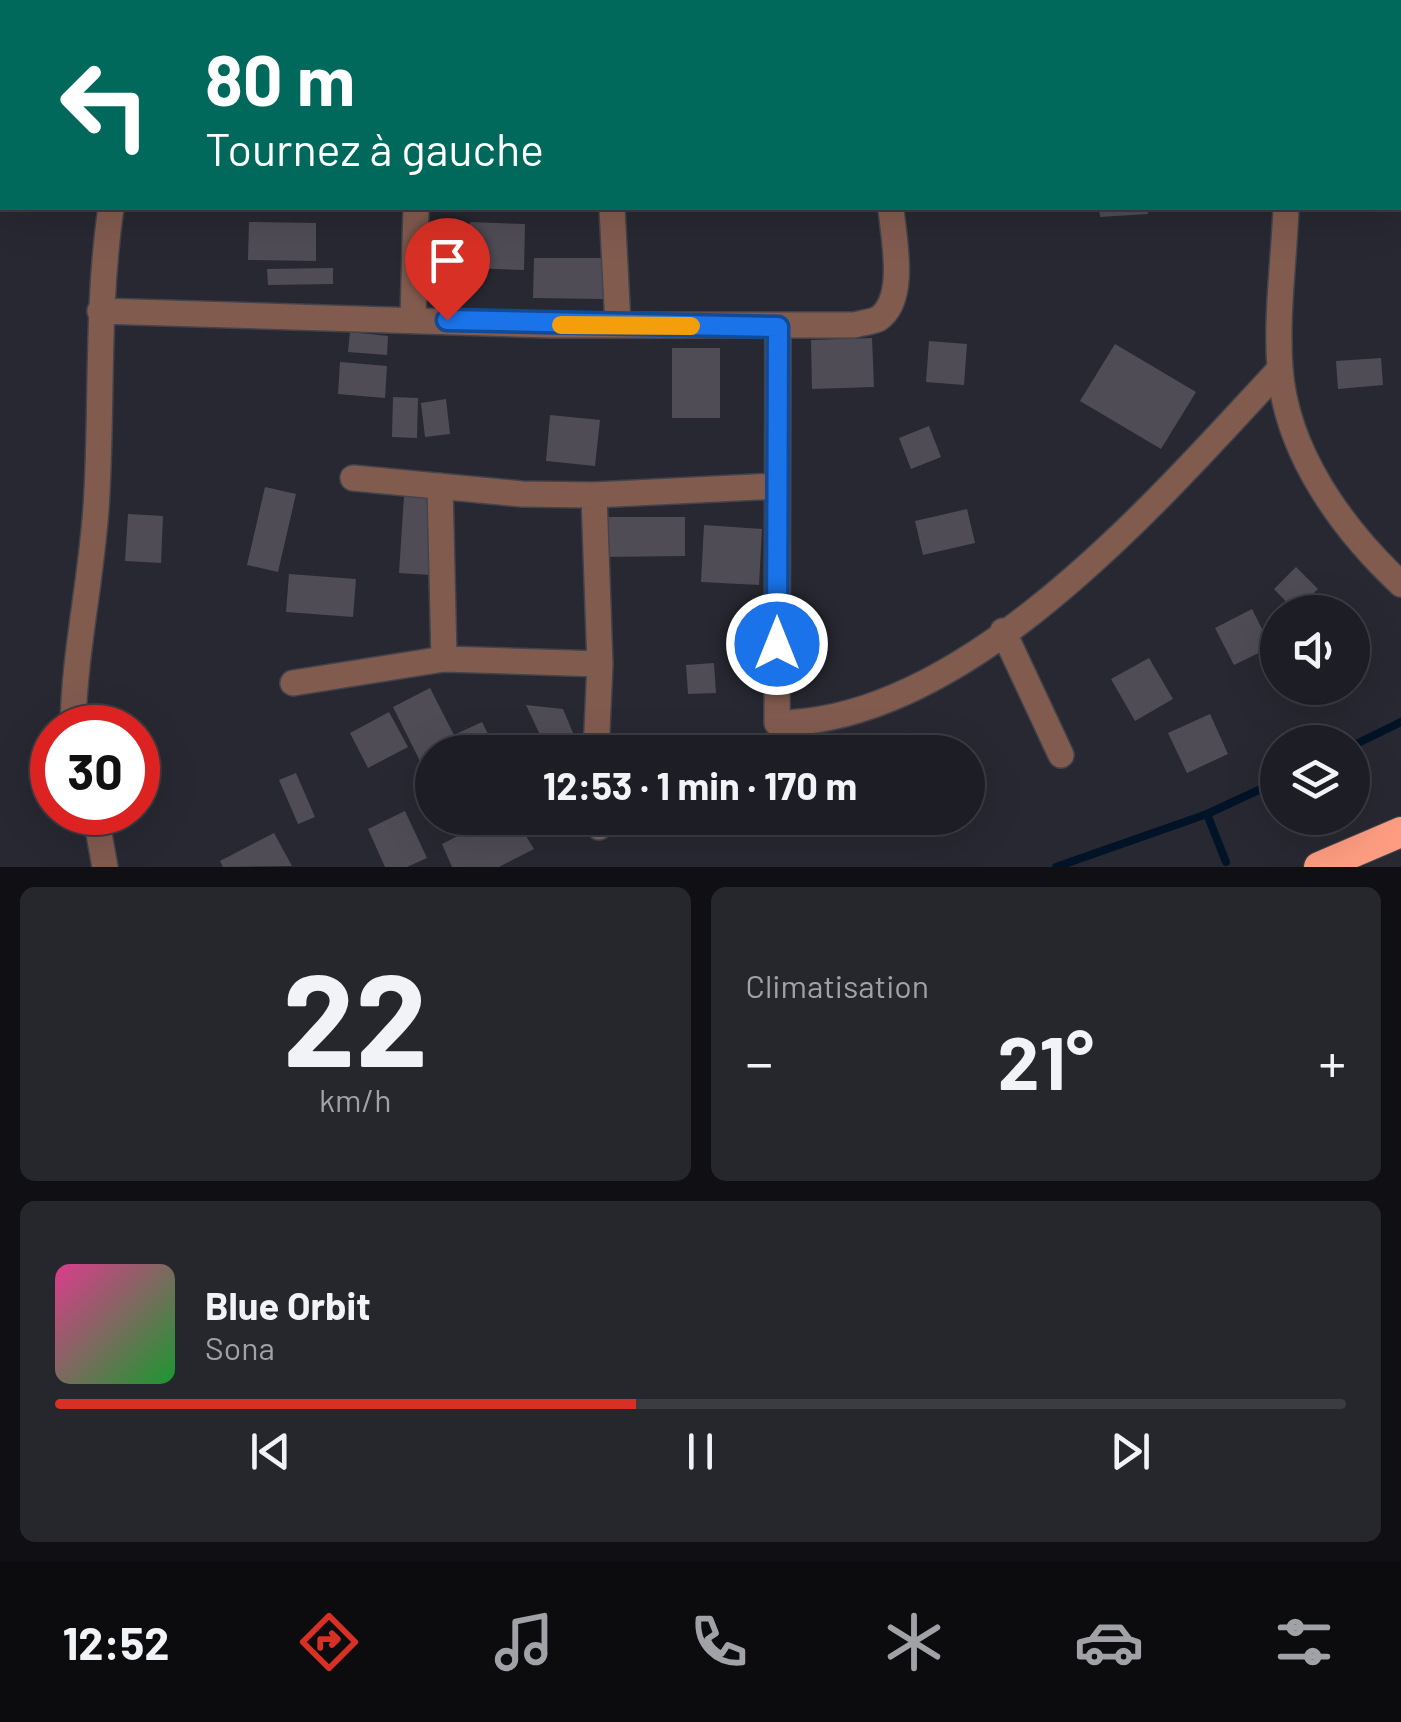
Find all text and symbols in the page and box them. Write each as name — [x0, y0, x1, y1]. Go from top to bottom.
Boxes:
text: 80 m — [205, 36, 355, 120]
icon: left — [40, 40, 170, 170]
text: Tournez à gauche — [205, 121, 544, 175]
pin — [405, 218, 490, 321]
icon: arrive — [420, 233, 475, 288]
position arrow — [725, 592, 829, 696]
map controls — [1260, 595, 1370, 835]
button: sound — [1260, 595, 1370, 705]
speed limit sign: 30 — [30, 705, 160, 835]
button: layers — [1260, 725, 1370, 835]
text: 12:53 · 1 min · 170 m — [543, 762, 857, 808]
text: 22 — [282, 937, 428, 1093]
text: Climatisation — [746, 966, 929, 1004]
text: 21° — [998, 1015, 1094, 1105]
text: − — [746, 1028, 773, 1094]
text: + — [1318, 1028, 1346, 1094]
text: km/h — [319, 1080, 391, 1118]
text: Blue Orbit — [205, 1282, 371, 1328]
text: Sona — [205, 1328, 275, 1366]
icon: previous — [243, 1424, 298, 1479]
icon: pause — [673, 1424, 728, 1479]
icon: next — [1103, 1424, 1158, 1479]
icon: directions — [294, 1607, 364, 1677]
icon: music — [489, 1607, 559, 1677]
icon: phone — [684, 1607, 754, 1677]
icon: climate — [879, 1607, 949, 1677]
icon: car — [1074, 1607, 1144, 1677]
icon: filters — [1269, 1607, 1339, 1677]
text: 12:52 — [62, 1615, 169, 1669]

